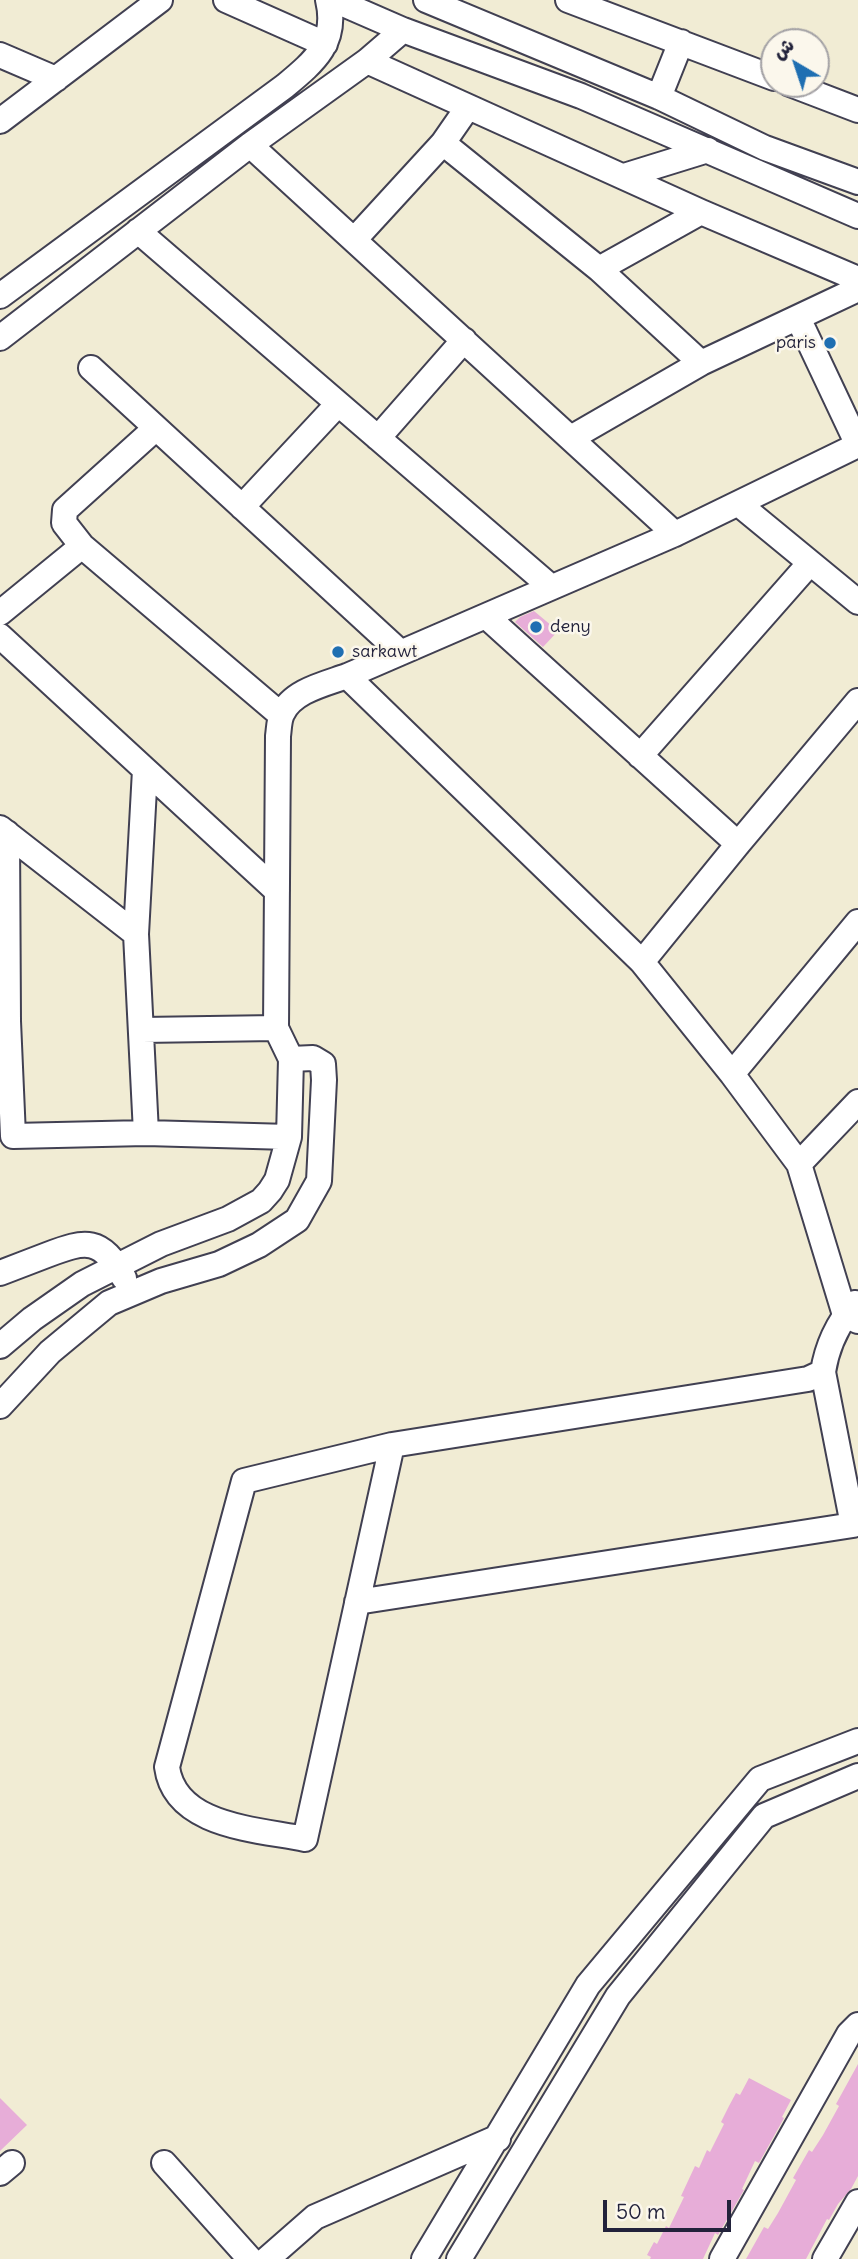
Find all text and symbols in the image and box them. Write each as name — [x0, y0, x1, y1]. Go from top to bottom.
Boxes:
north arrow — [760, 28, 830, 98]
text: ش — [767, 32, 799, 64]
place label: paris — [776, 332, 816, 354]
marker: paris — [822, 335, 838, 351]
place label: deny — [550, 616, 591, 638]
marker: deny — [528, 619, 544, 635]
place label: sarkawt — [352, 641, 417, 663]
marker: sarkawt — [330, 644, 346, 660]
scale bar — [606, 2186, 734, 2230]
text: 50 m — [616, 2198, 665, 2225]

